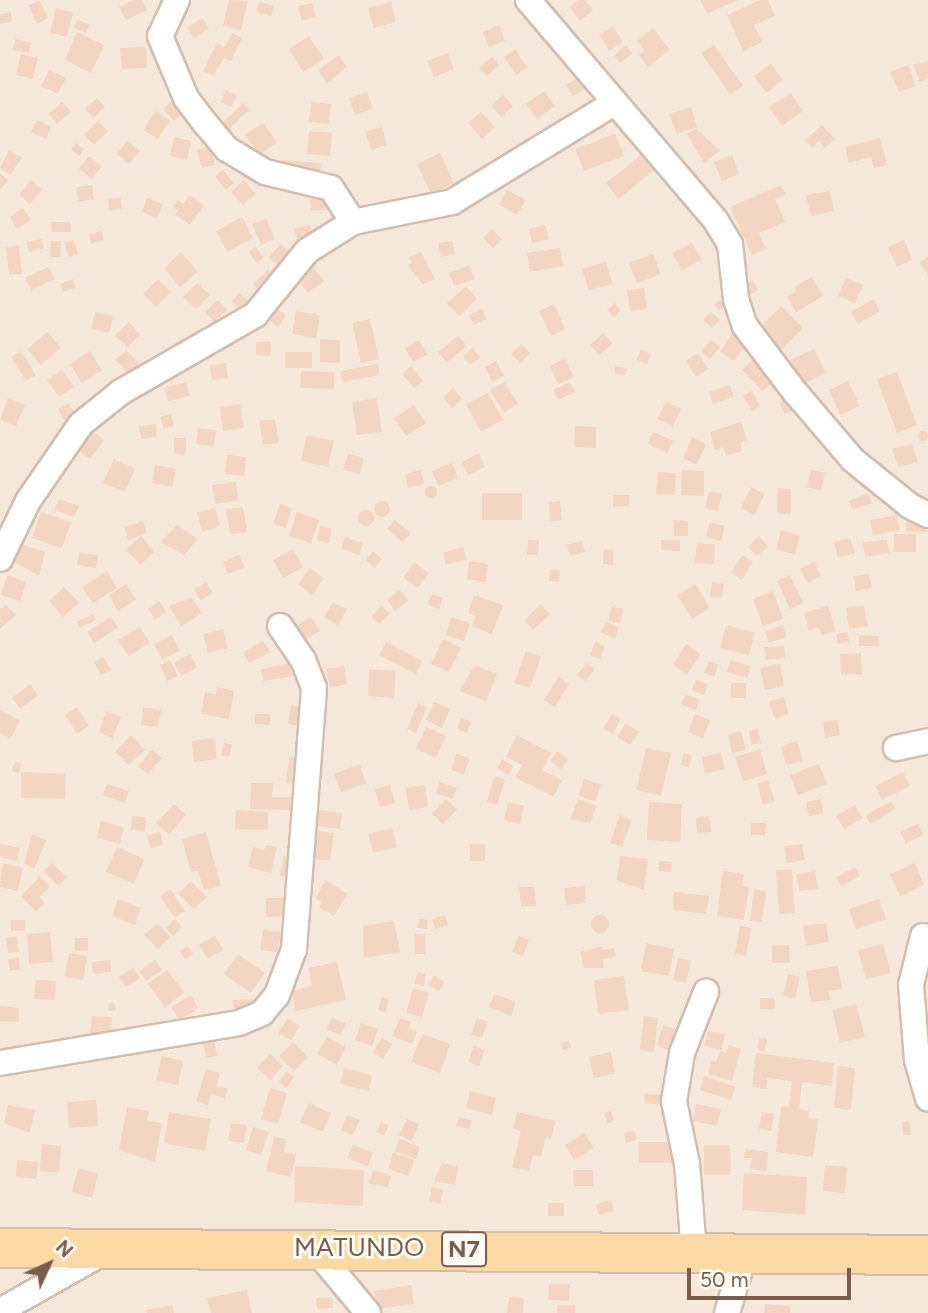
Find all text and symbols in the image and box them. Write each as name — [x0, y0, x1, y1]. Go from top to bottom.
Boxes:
road number: N7 — [440, 1228, 489, 1269]
north arrow — [14, 1229, 84, 1299]
street label: MATUNDO — [294, 1232, 424, 1264]
text: N — [51, 1235, 78, 1262]
scale bar — [690, 1254, 855, 1298]
text: 50 m — [700, 1267, 749, 1292]

